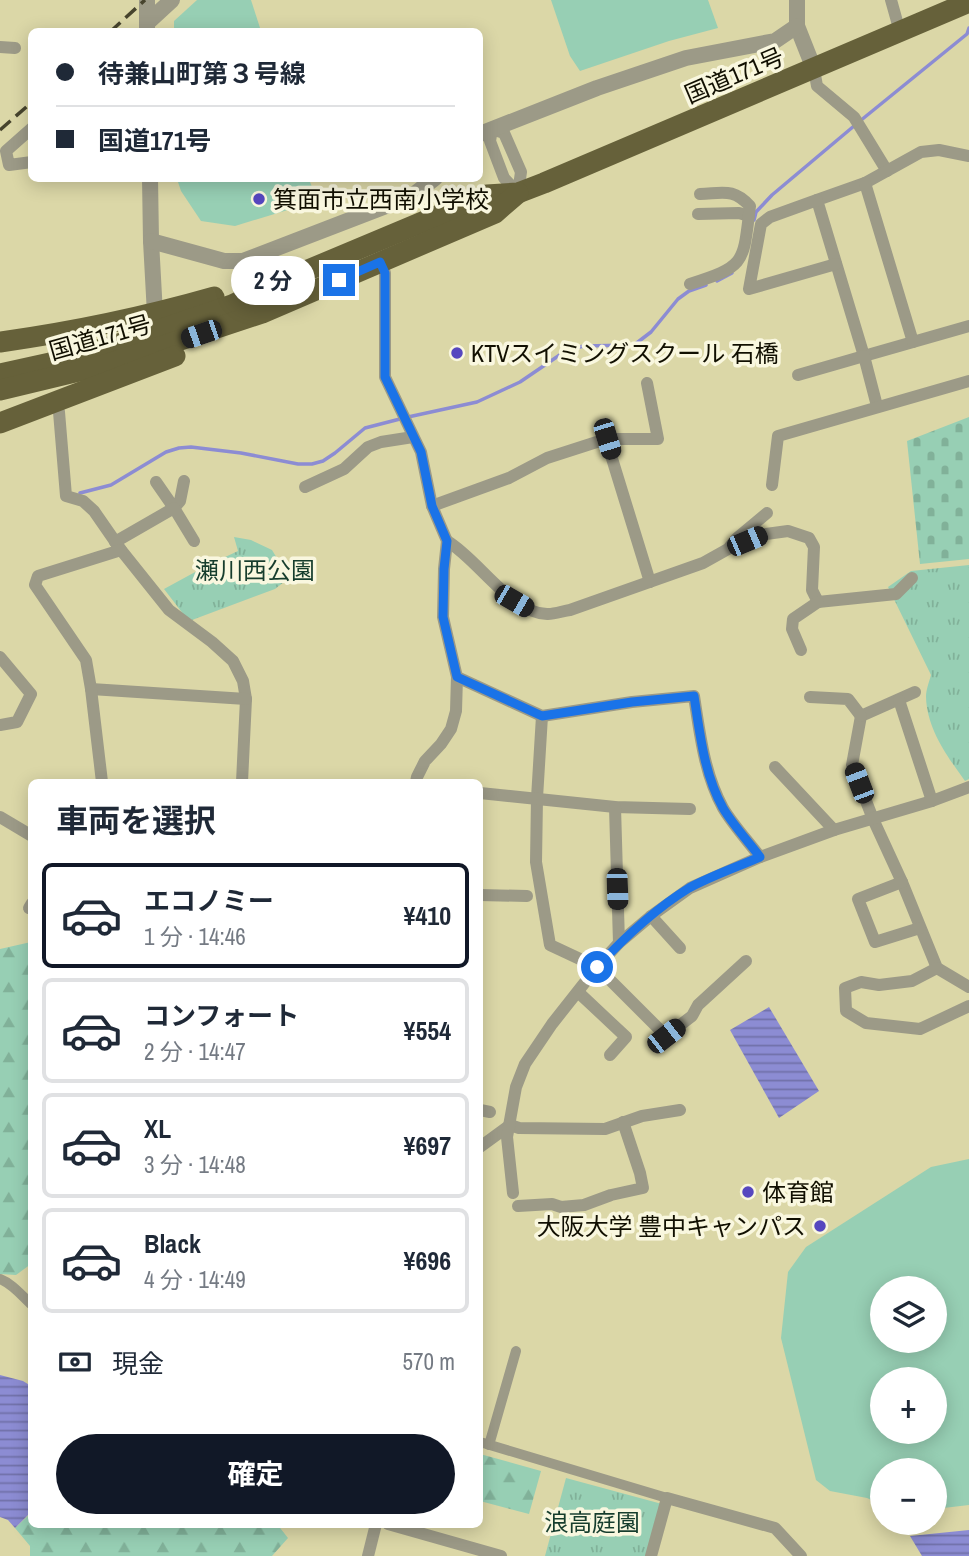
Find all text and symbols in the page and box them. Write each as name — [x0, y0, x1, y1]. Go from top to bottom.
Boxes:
street label: 国道171号 — [679, 40, 789, 110]
text: 待兼山町第３号線 — [98, 56, 306, 91]
text: 国道171号 — [98, 123, 212, 158]
place label: 箕面市立西南小学校 — [273, 183, 489, 215]
marker: 箕面市立西南小学校 — [251, 191, 267, 207]
callout: 2 分 — [230, 256, 314, 304]
route end — [323, 264, 355, 296]
text: 2 分 — [254, 265, 292, 296]
street label: 国道171号 — [45, 307, 155, 367]
car — [178, 317, 225, 351]
place label: KTVスイミングスクール 石橋 — [471, 337, 779, 369]
marker: KTVスイミングスクール 石橋 — [449, 345, 465, 361]
car — [591, 416, 624, 462]
car — [724, 523, 771, 559]
park label: 瀬川西公園 — [195, 554, 315, 586]
car — [491, 581, 538, 621]
car — [842, 760, 877, 806]
text: 車両を選択 — [56, 799, 216, 842]
car — [606, 868, 629, 910]
text: エコノミー — [144, 883, 274, 918]
icon: car — [60, 884, 123, 947]
text: ¥410 — [404, 898, 451, 933]
text: 1 分 · 14:46 — [144, 921, 246, 952]
route start — [581, 951, 613, 983]
text: コンフォート — [144, 998, 299, 1033]
icon: car — [60, 999, 123, 1062]
text: ¥554 — [404, 1013, 451, 1048]
car — [643, 1015, 690, 1057]
text: 2 分 · 14:47 — [144, 1036, 246, 1067]
text: XL — [144, 1111, 171, 1146]
icon: car — [60, 1114, 123, 1177]
text: ¥697 — [404, 1128, 451, 1163]
text: 3 分 · 14:48 — [144, 1149, 246, 1180]
place label: 体育館 — [762, 1176, 834, 1208]
marker: 体育館 — [740, 1184, 756, 1200]
place label: 大阪大学 豊中キャンパス — [537, 1210, 806, 1242]
marker: 大阪大学 豊中キャンパス — [812, 1218, 828, 1234]
text: Black — [144, 1226, 201, 1261]
icon: car — [60, 1229, 123, 1292]
text: ¥696 — [404, 1243, 451, 1278]
text: 4 分 · 14:49 — [144, 1264, 246, 1295]
map controls — [870, 1276, 947, 1535]
button: layers — [870, 1276, 947, 1353]
icon: cash — [56, 1343, 94, 1381]
text: 現金 — [112, 1346, 164, 1381]
text: 570 m — [403, 1346, 455, 1377]
button: + — [870, 1367, 947, 1444]
button: 確定 — [56, 1434, 455, 1514]
button: − — [870, 1458, 947, 1535]
park label: 浪高庭園 — [544, 1506, 640, 1538]

